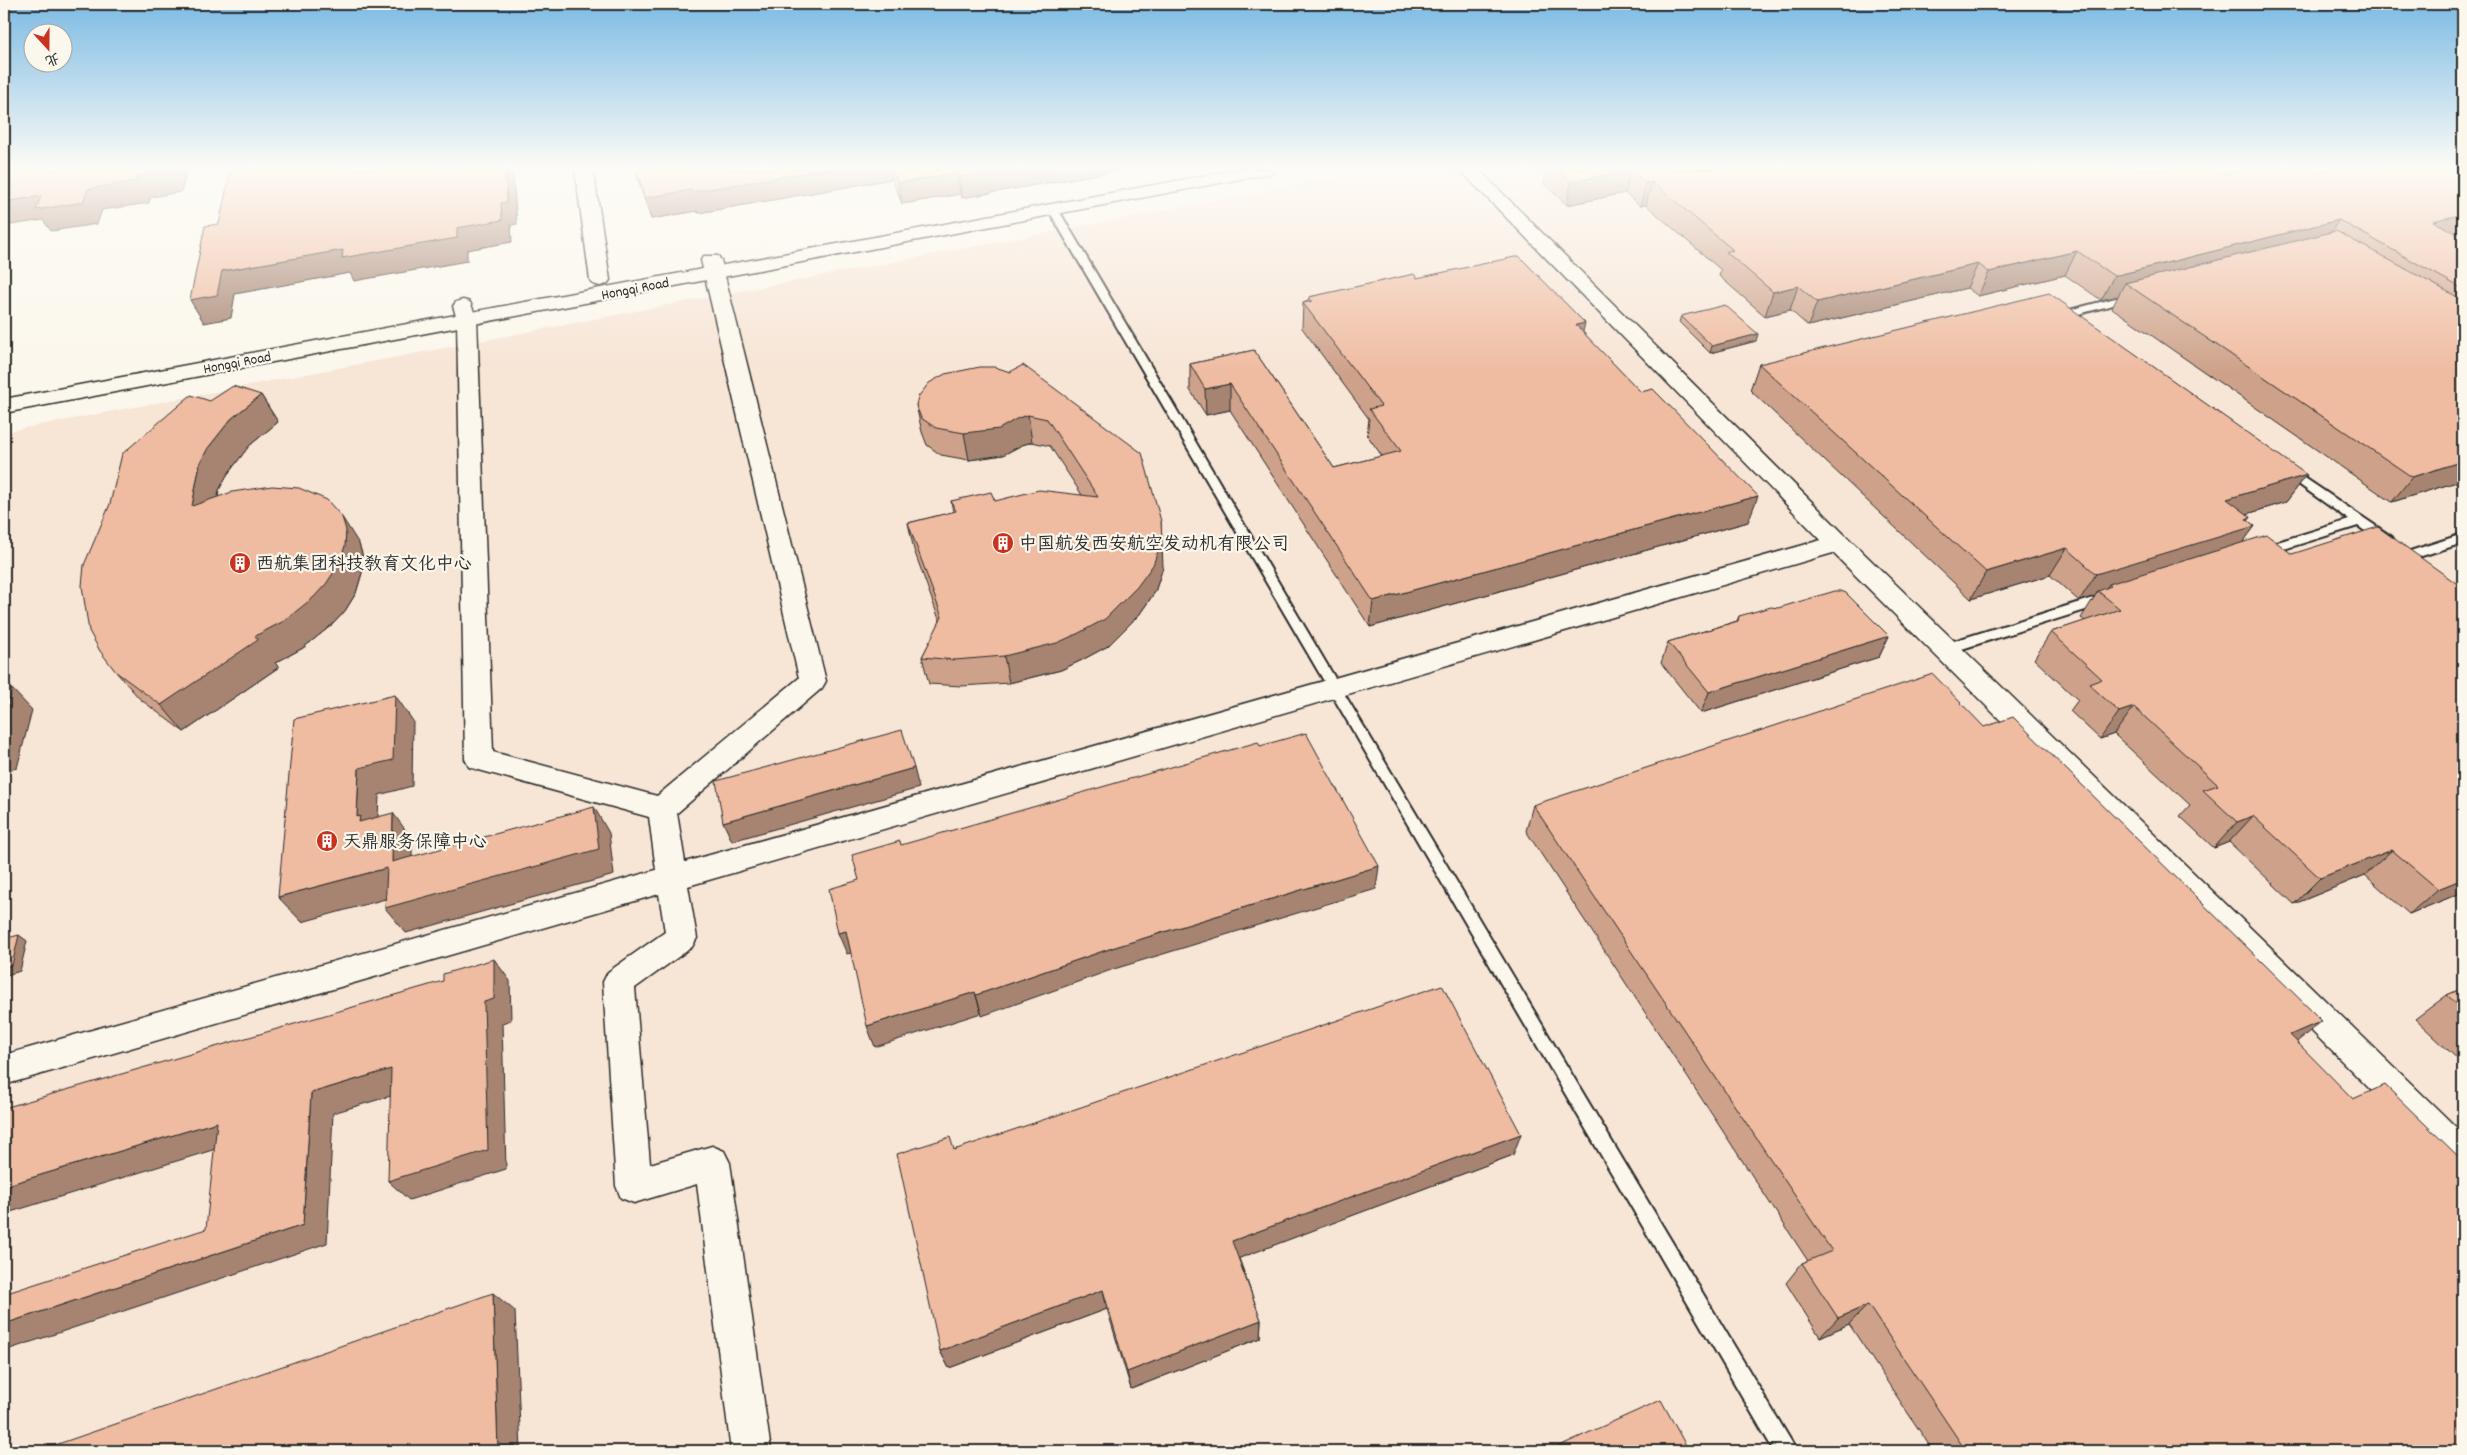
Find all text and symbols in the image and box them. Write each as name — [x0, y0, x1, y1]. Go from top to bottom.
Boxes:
north arrow — [22, 22, 72, 72]
text: 北 — [42, 46, 62, 70]
street label: Hongqi Road — [600, 273, 671, 307]
street label: Hongqi Road — [202, 347, 273, 381]
building icon: 中国航发西安航空发动机有限公司 — [991, 531, 1015, 555]
place label: 中国航发西安航空发动机有限公司 — [1019, 533, 1289, 558]
building icon: 西航集团科技教育文化中心 — [228, 551, 252, 575]
place label: 西航集团科技教育文化中心 — [256, 553, 472, 578]
building icon: 天鼎服务保障中心 — [315, 829, 339, 853]
place label: 天鼎服务保障中心 — [343, 831, 487, 856]

